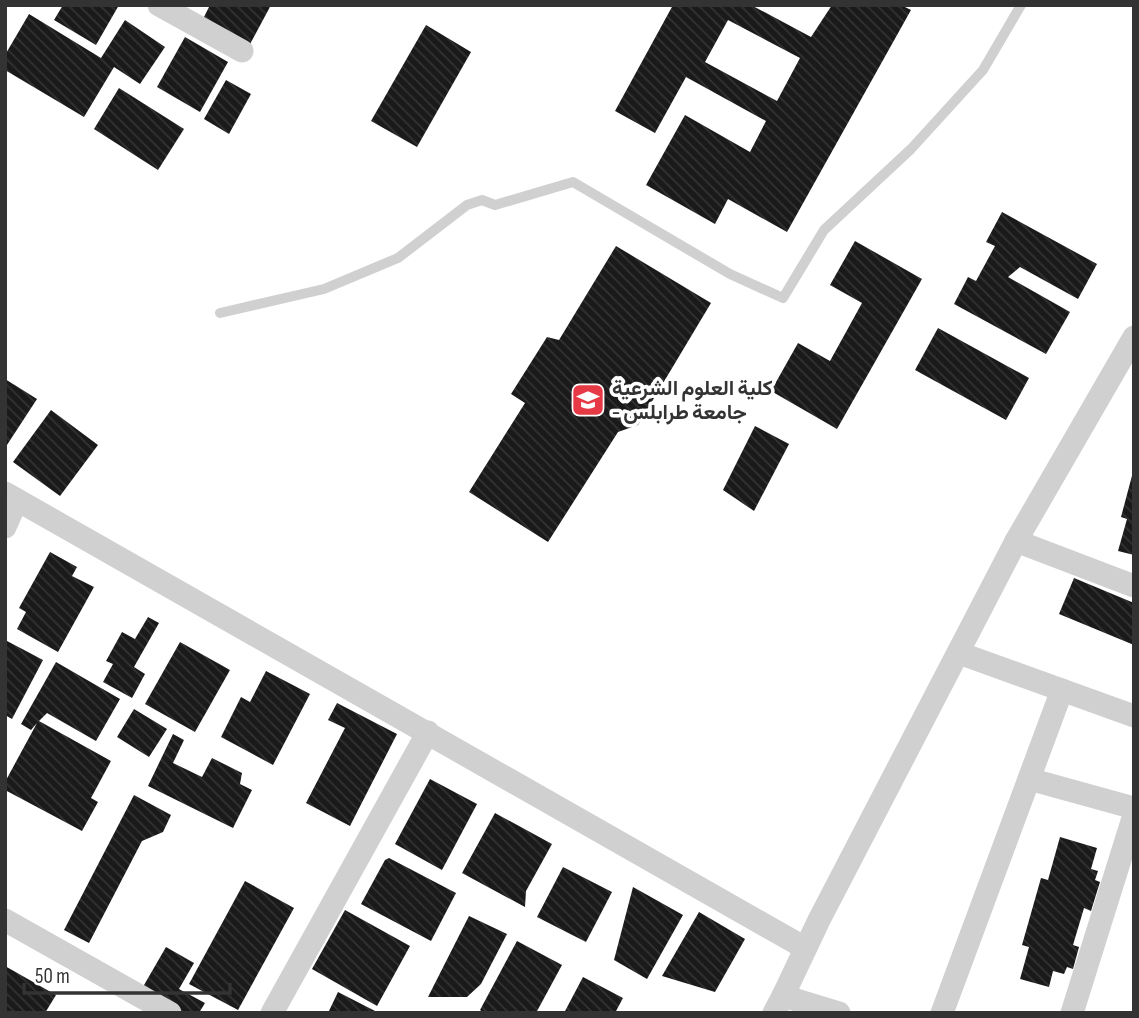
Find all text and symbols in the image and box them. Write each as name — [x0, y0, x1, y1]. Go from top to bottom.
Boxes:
place label: كلية العلوم الشرعية - جامعة طرابلس — [612, 376, 773, 425]
school or university icon: كلية العلوم الشرعية - جامعة طرابلس — [569, 381, 607, 419]
scale bar — [24, 951, 231, 995]
text: 50 m — [35, 964, 70, 989]

